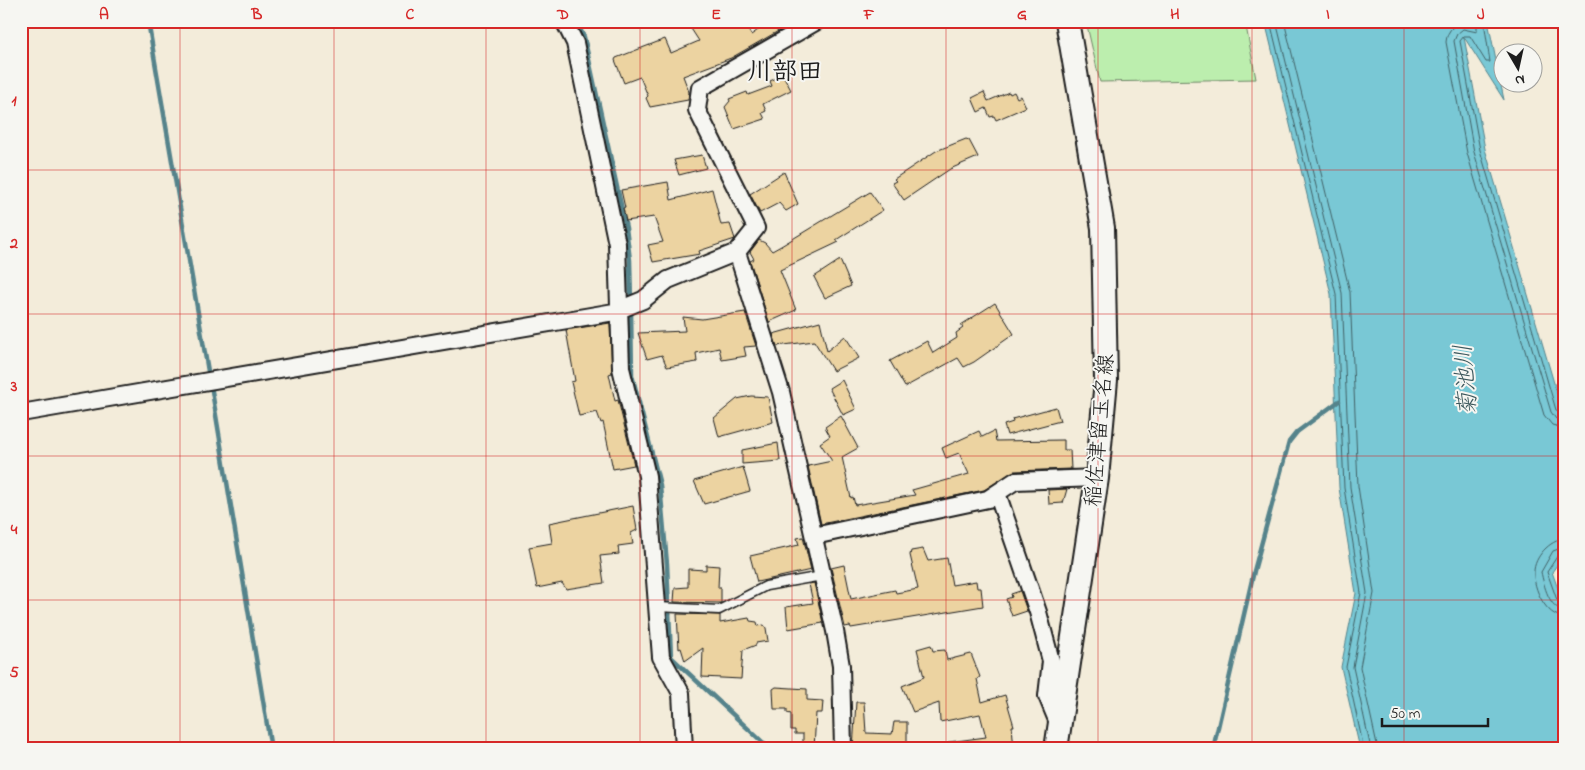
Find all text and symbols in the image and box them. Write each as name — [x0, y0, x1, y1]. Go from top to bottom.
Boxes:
text: A — [99, 3, 109, 27]
text: B — [251, 3, 263, 27]
text: C — [406, 3, 415, 27]
text: D — [556, 3, 569, 27]
text: E — [711, 3, 721, 27]
text: F — [863, 3, 875, 27]
text: G — [1017, 3, 1027, 27]
text: H — [1170, 3, 1180, 27]
text: I — [1326, 3, 1330, 27]
text: J — [1477, 3, 1485, 27]
north arrow — [1492, 42, 1542, 92]
district label: 川部田 — [747, 55, 823, 91]
text: N — [1513, 68, 1526, 90]
text: 1 — [11, 89, 17, 113]
text: 2 — [9, 232, 18, 256]
water label: 菊池川 — [1447, 342, 1488, 417]
street label: 稲佐津留玉名線 — [1078, 352, 1124, 508]
text: 3 — [10, 375, 18, 399]
text: 4 — [10, 518, 18, 542]
text: 5 — [9, 661, 19, 685]
scale bar — [1382, 695, 1489, 727]
text: 50 m — [1390, 703, 1421, 725]

